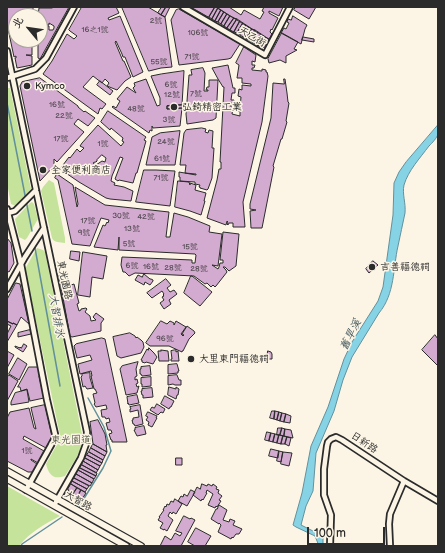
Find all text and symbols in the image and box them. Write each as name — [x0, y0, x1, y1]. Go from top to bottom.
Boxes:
north arrow — [8, 8, 48, 48]
text: 北 — [10, 14, 26, 30]
house number: 2號 — [150, 16, 162, 26]
street label: 天乙街 — [236, 24, 268, 50]
house number: 16之1號 — [81, 25, 109, 35]
house number: 106號 — [188, 28, 208, 38]
house number: 71號 — [184, 52, 200, 62]
house number: 55號 — [150, 57, 168, 67]
place label: Kymco — [35, 80, 65, 92]
house number: 6號 — [165, 80, 177, 90]
marker: Kymco — [22, 81, 32, 91]
house number: 7號 — [190, 89, 202, 99]
house number: 12號 — [164, 90, 180, 100]
house number: 16號 — [49, 100, 65, 110]
place label: 弘錡精密工業 — [182, 101, 242, 113]
marker: 弘錡精密工業 — [169, 102, 179, 112]
house number: 48號 — [127, 104, 145, 114]
house number: 22號 — [55, 111, 73, 121]
house number: 3號 — [163, 115, 175, 125]
house number: 17號 — [53, 134, 69, 144]
house number: 24號 — [157, 137, 175, 147]
house number: 1號 — [97, 139, 109, 149]
house number: 61號 — [154, 154, 170, 164]
place label: 全家便利商店 — [51, 164, 111, 176]
marker: 全家便利商店 — [38, 165, 48, 175]
house number: 71號 — [153, 173, 169, 183]
house number: 30號 — [112, 211, 130, 221]
house number: 42號 — [137, 212, 155, 222]
house number: 17號 — [80, 216, 96, 226]
house number: 13號 — [124, 224, 140, 234]
house number: 9號 — [78, 228, 90, 238]
house number: 5號 — [123, 239, 135, 249]
house number: 15號 — [182, 242, 198, 252]
street label: 東光園路 — [54, 259, 74, 301]
house number: 6號 — [126, 261, 138, 271]
place label: 吉善福德祠 — [380, 261, 430, 273]
house number: 16號 — [143, 262, 159, 272]
marker: 吉善福德祠 — [367, 262, 377, 272]
house number: 28號 — [164, 263, 182, 273]
house number: 28號 — [190, 264, 208, 274]
water label: 大智排水 — [46, 293, 66, 339]
water label: 舊旱溪 — [338, 317, 364, 353]
house number: 96號 — [156, 334, 174, 344]
place label: 大里東門福德祠 — [199, 353, 269, 365]
marker: 大里東門福德祠 — [186, 354, 196, 364]
street label: 日新路 — [348, 430, 380, 456]
park label: 東光園道 — [51, 434, 91, 446]
house number: 1號 — [21, 446, 33, 456]
street label: 大智路 — [62, 488, 94, 514]
scale bar — [309, 519, 387, 545]
text: 100 m — [314, 526, 346, 541]

